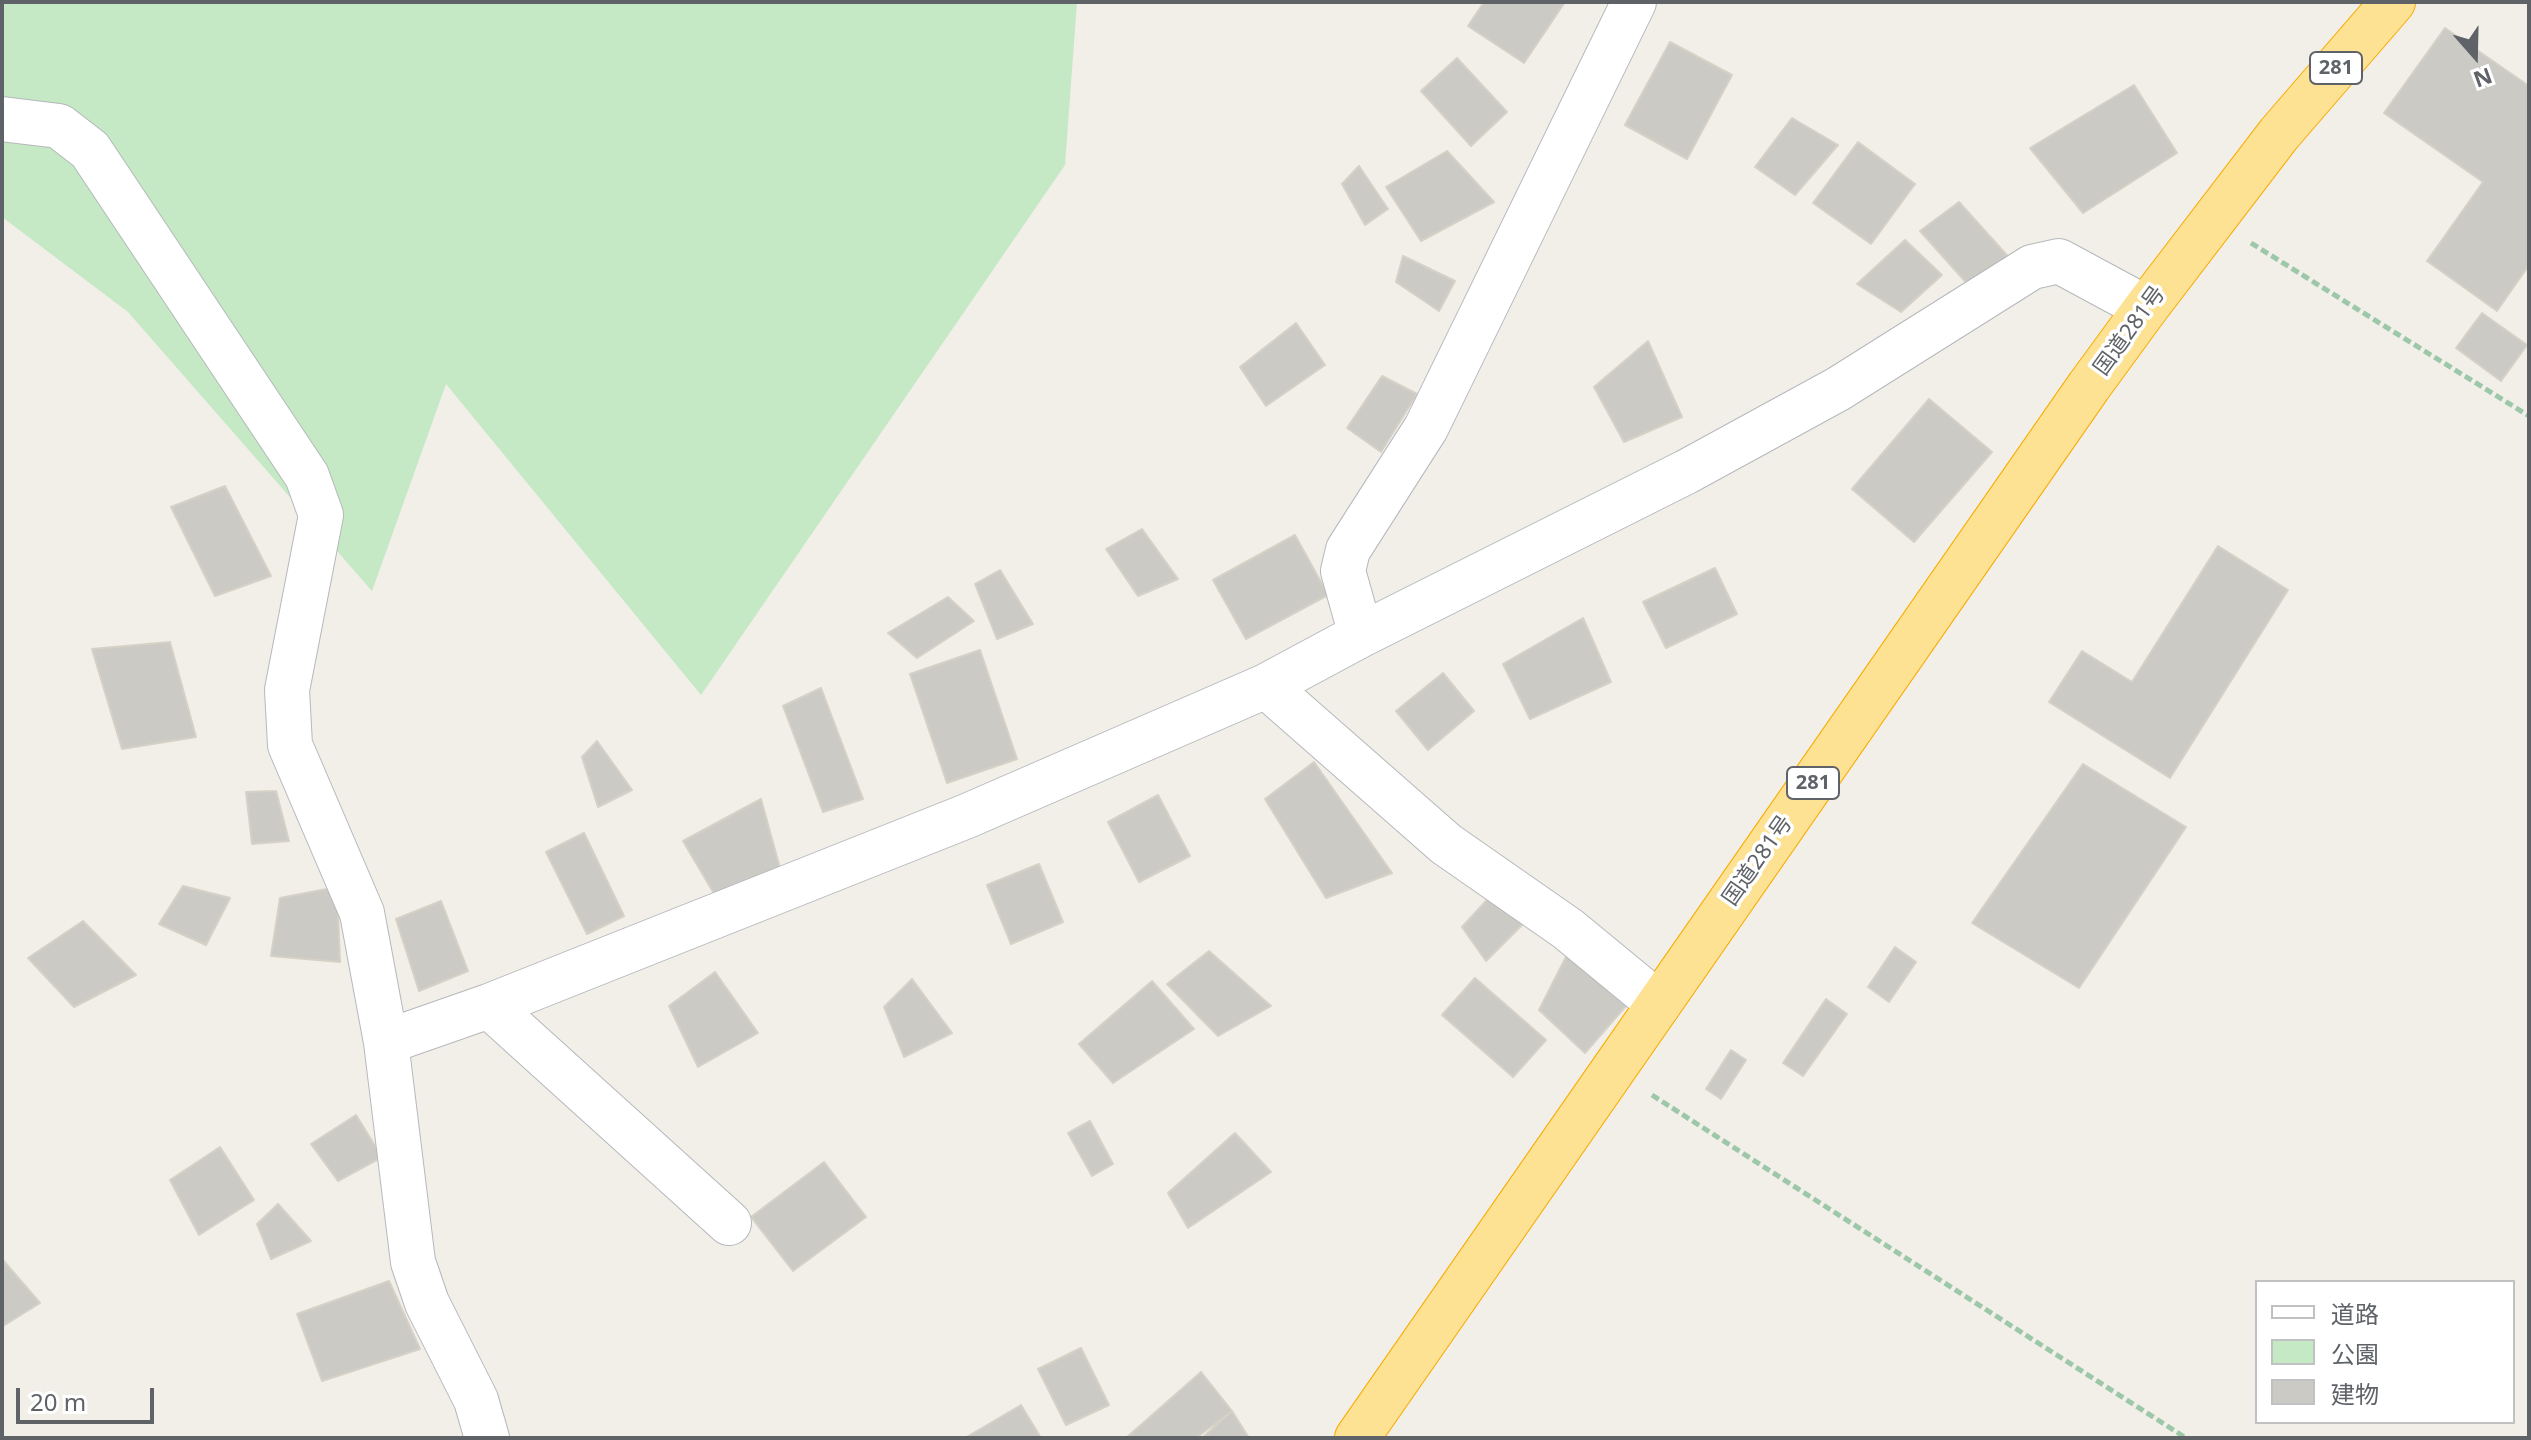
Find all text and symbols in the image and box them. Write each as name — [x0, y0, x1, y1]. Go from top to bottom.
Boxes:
north arrow — [2435, 16, 2515, 96]
road number: 281 — [2310, 52, 2362, 84]
text: N — [2470, 61, 2497, 96]
street label: 国道281号 — [2089, 281, 2171, 381]
road number: 281 — [1787, 767, 1839, 799]
street label: 国道281号 — [1717, 811, 1799, 911]
legend — [2255, 1280, 2515, 1424]
text: 道路 — [2331, 1297, 2379, 1330]
text: 公園 — [2331, 1337, 2379, 1370]
scale bar — [20, 1372, 158, 1422]
text: 建物 — [2331, 1377, 2379, 1410]
text: 20 m — [30, 1385, 86, 1418]

